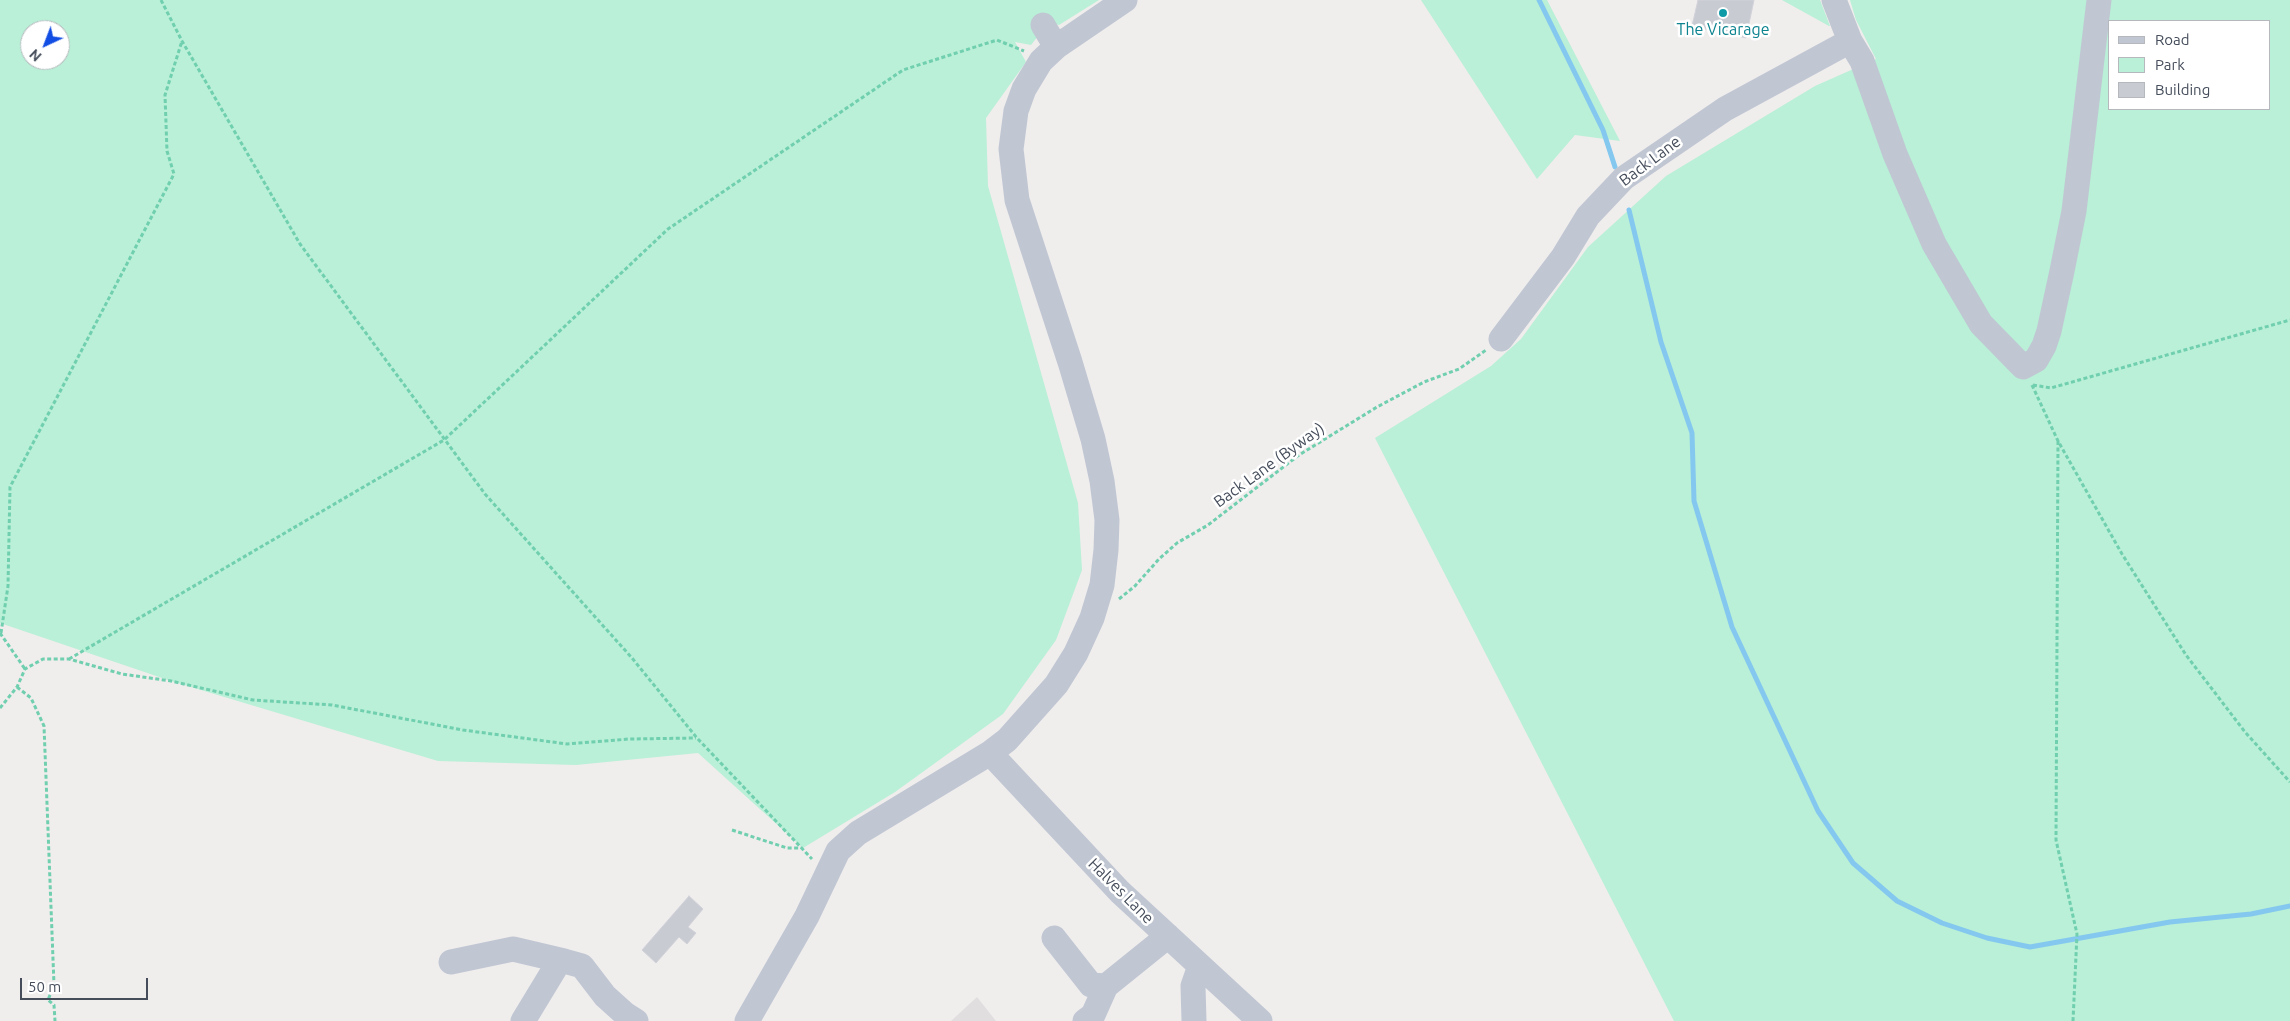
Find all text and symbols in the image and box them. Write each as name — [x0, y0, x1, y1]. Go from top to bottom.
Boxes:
marker: The Vicarage — [1717, 7, 1729, 19]
north arrow — [20, 20, 70, 70]
place label: The Vicarage — [1676, 20, 1770, 40]
legend — [2108, 20, 2270, 110]
text: Road — [2155, 31, 2190, 48]
text: N — [26, 46, 45, 65]
text: Park — [2155, 56, 2185, 73]
text: Building — [2155, 81, 2210, 98]
street label: Back Lane — [1616, 132, 1684, 190]
street label: Back Lane (Byway) — [1210, 418, 1328, 512]
street label: Halves Lane — [1084, 854, 1158, 928]
scale bar — [22, 968, 150, 1000]
text: 50 m — [28, 978, 61, 995]

